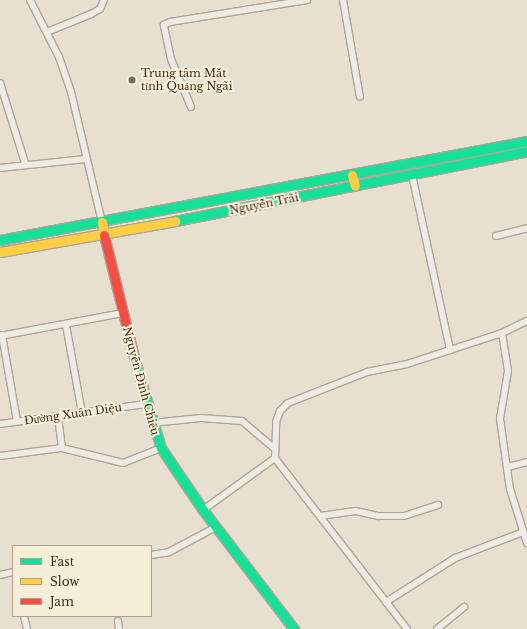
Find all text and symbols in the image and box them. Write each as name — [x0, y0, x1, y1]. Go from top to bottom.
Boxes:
place label: Trung tâm Mắt tỉnh Quảng Ngãi — [141, 67, 233, 93]
marker: Trung tâm Mắt tỉnh Quảng Ngãi — [126, 74, 138, 86]
street label: Nguyễn Trãi — [228, 191, 300, 217]
street label: Nguyễn Đình Chiểu — [120, 325, 162, 437]
street label: Đường Xuân Diệu — [23, 401, 123, 427]
legend — [12, 545, 152, 617]
text: Fast — [50, 554, 74, 569]
text: Slow — [50, 574, 79, 589]
text: Jam — [50, 594, 74, 609]

